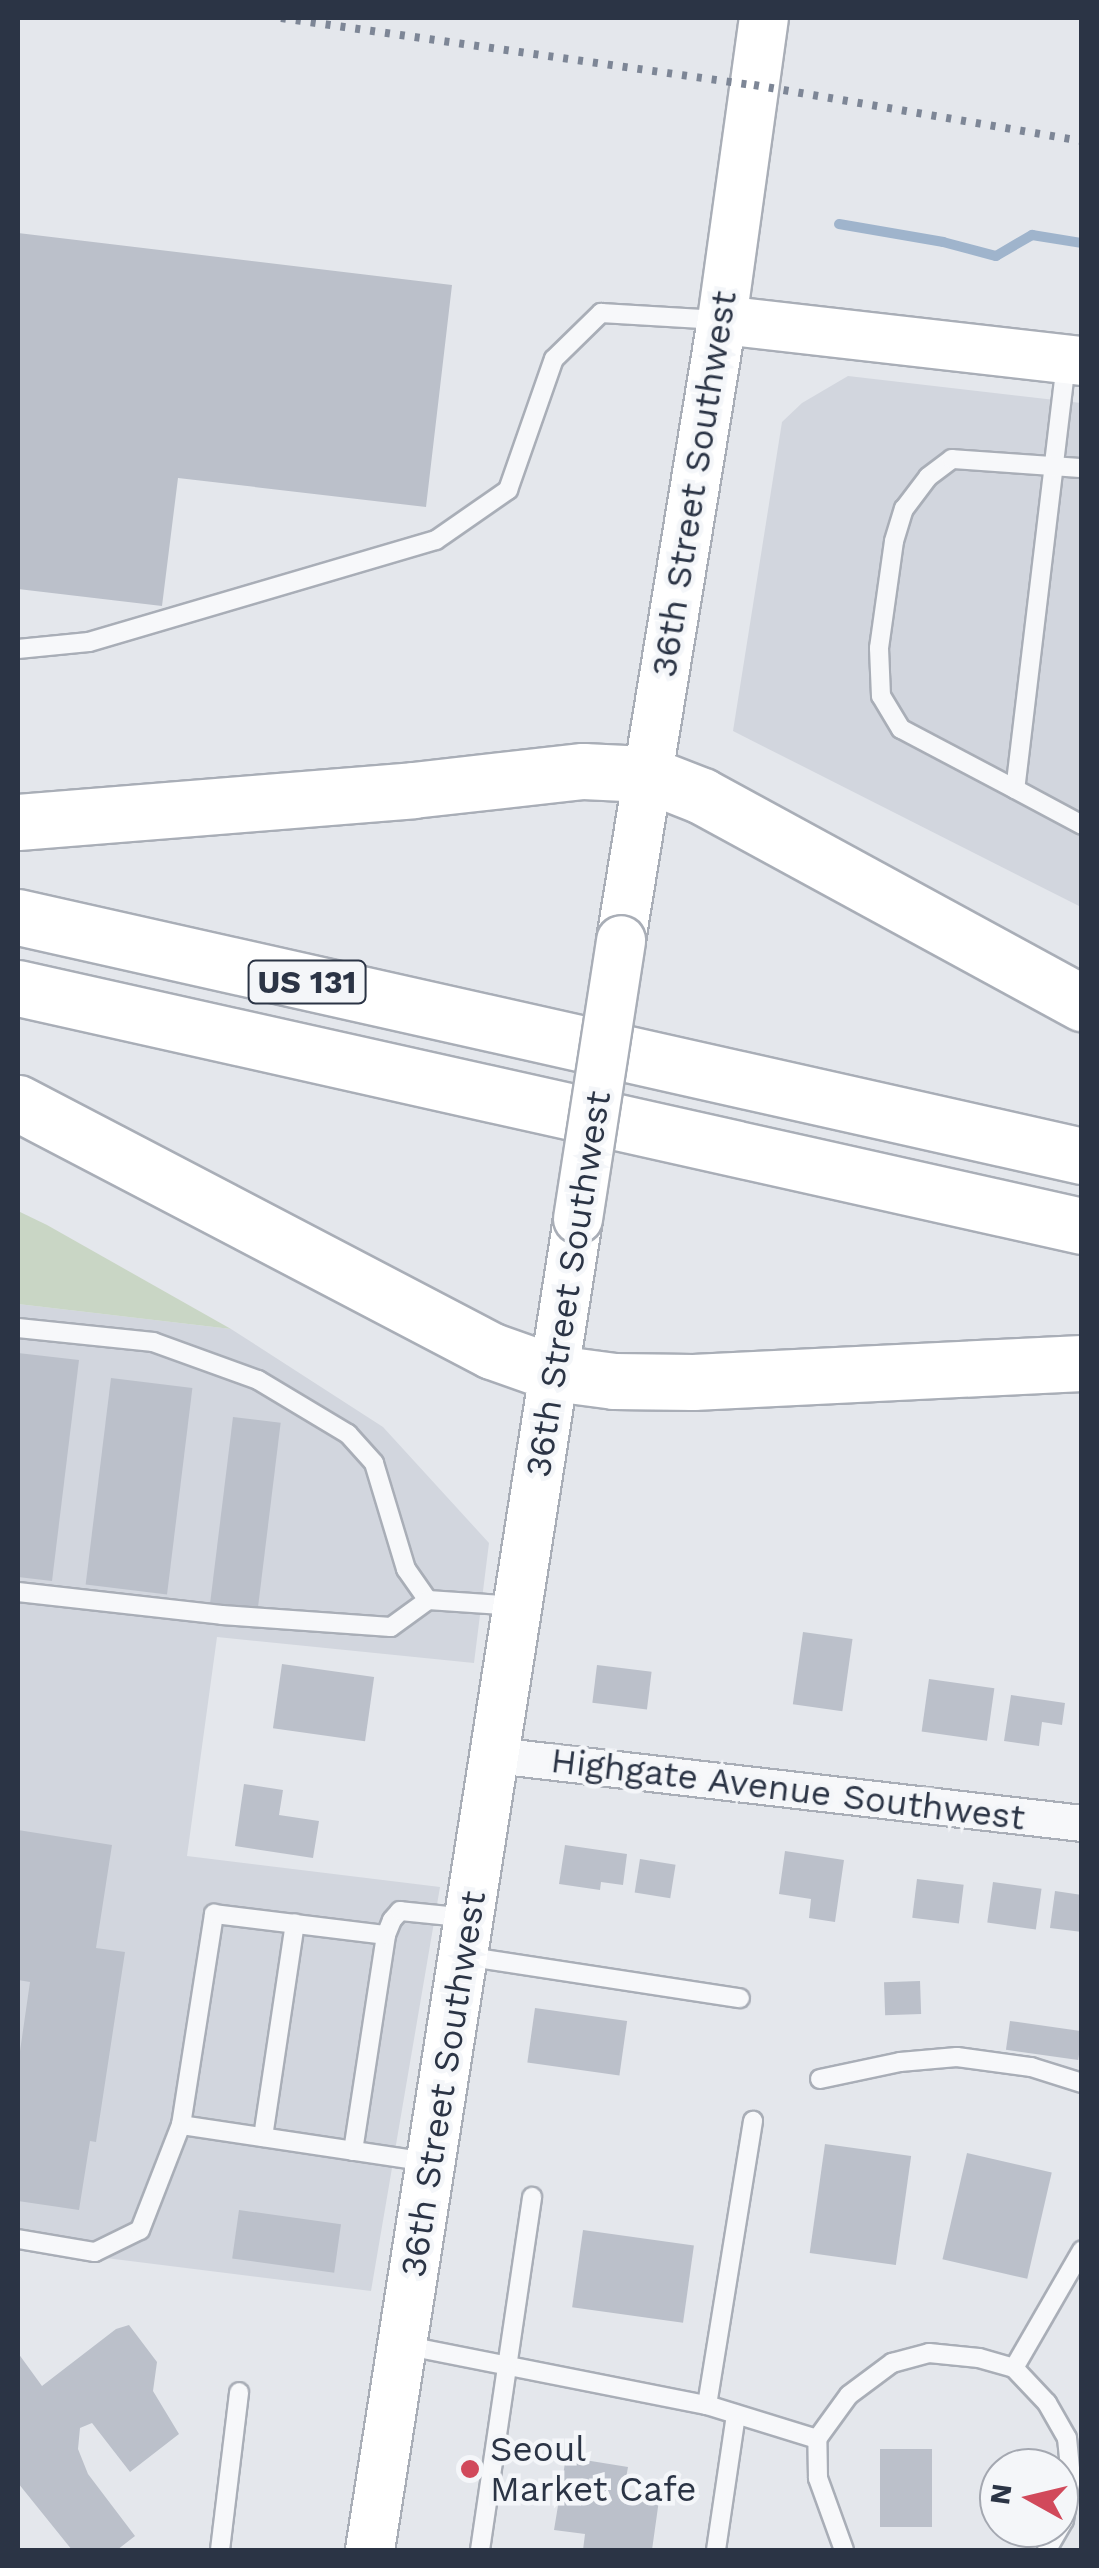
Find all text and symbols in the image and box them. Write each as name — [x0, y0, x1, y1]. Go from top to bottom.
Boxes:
street label: 36th Street Southwest — [643, 288, 745, 680]
road number: US 131 — [247, 955, 367, 1009]
street label: 36th Street Southwest — [517, 1088, 619, 1480]
street label: Highgate Avenue Southwest — [548, 1739, 1028, 1839]
street label: 36th Street Southwest — [392, 1888, 494, 2280]
place label: Seoul Market Cafe — [490, 2428, 696, 2510]
north arrow — [979, 2448, 1079, 2548]
marker: Seoul Market Cafe — [459, 2458, 481, 2480]
text: N — [983, 2481, 1019, 2507]

